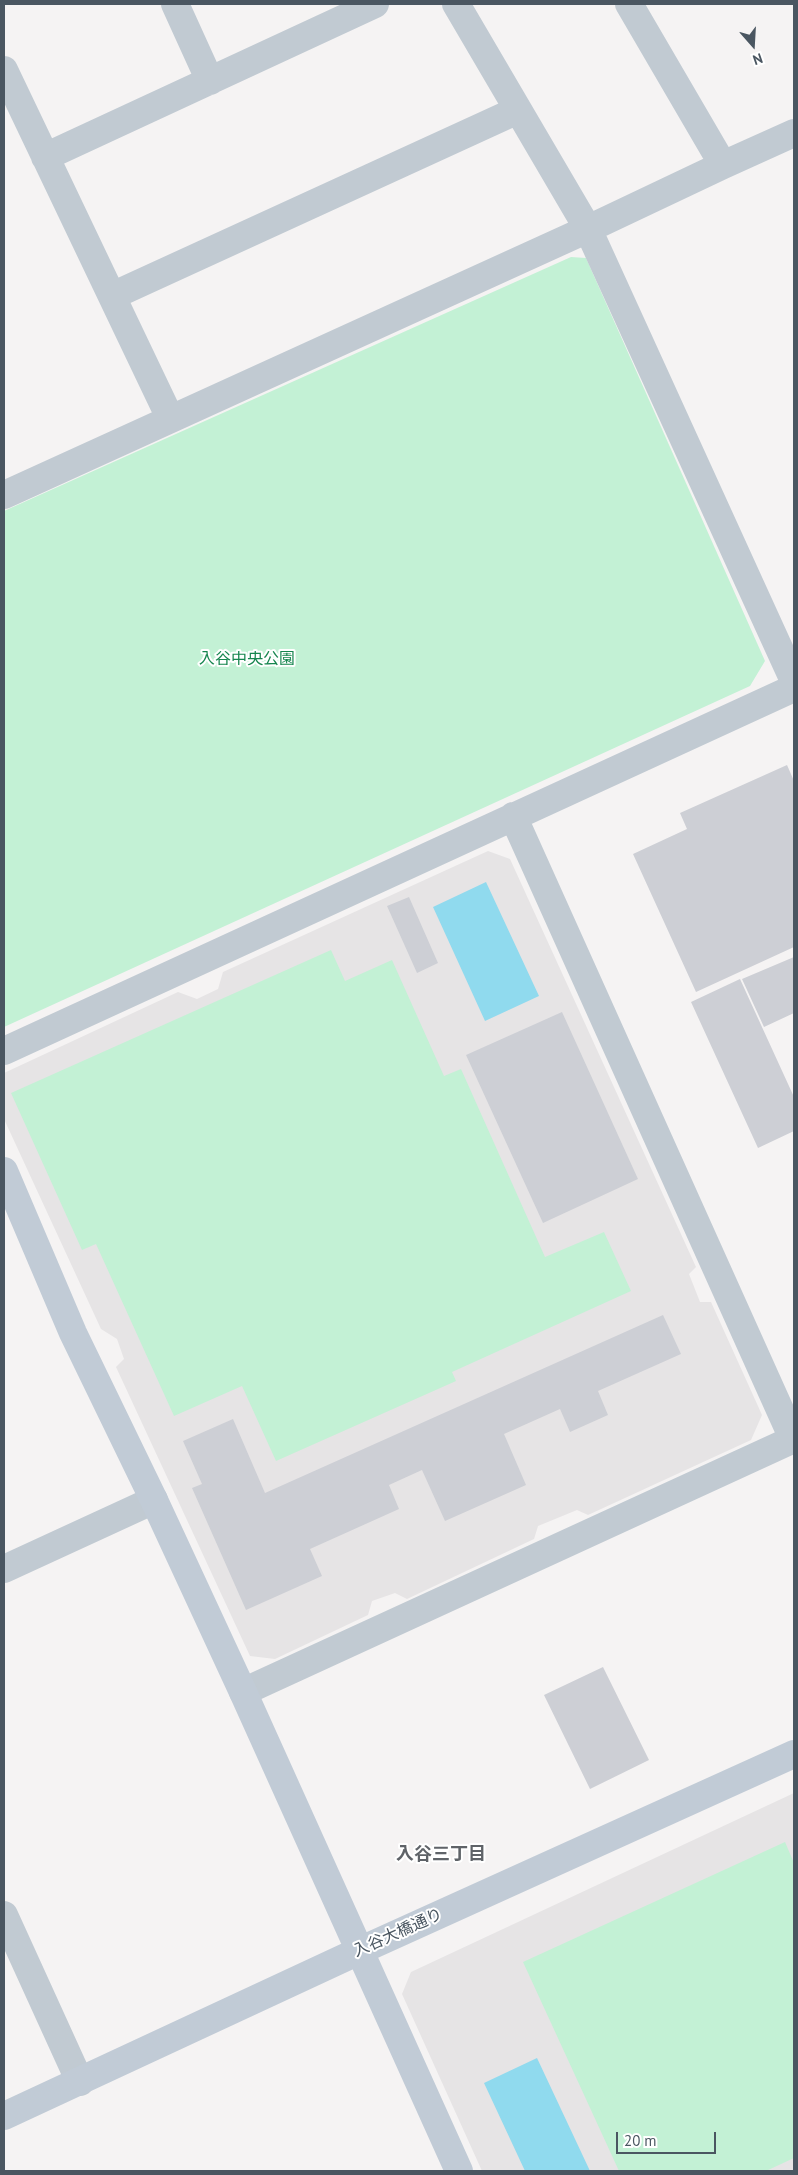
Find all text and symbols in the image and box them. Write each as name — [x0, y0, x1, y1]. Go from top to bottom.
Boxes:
north arrow — [728, 20, 778, 70]
text: N — [751, 49, 765, 69]
park label: 入谷中央公園 — [199, 649, 295, 669]
district label: 入谷三丁目 — [396, 1844, 486, 1866]
street label: 入谷大橋通り — [350, 1905, 446, 1961]
scale bar — [618, 2122, 718, 2154]
text: 20 m — [624, 2131, 657, 2150]

